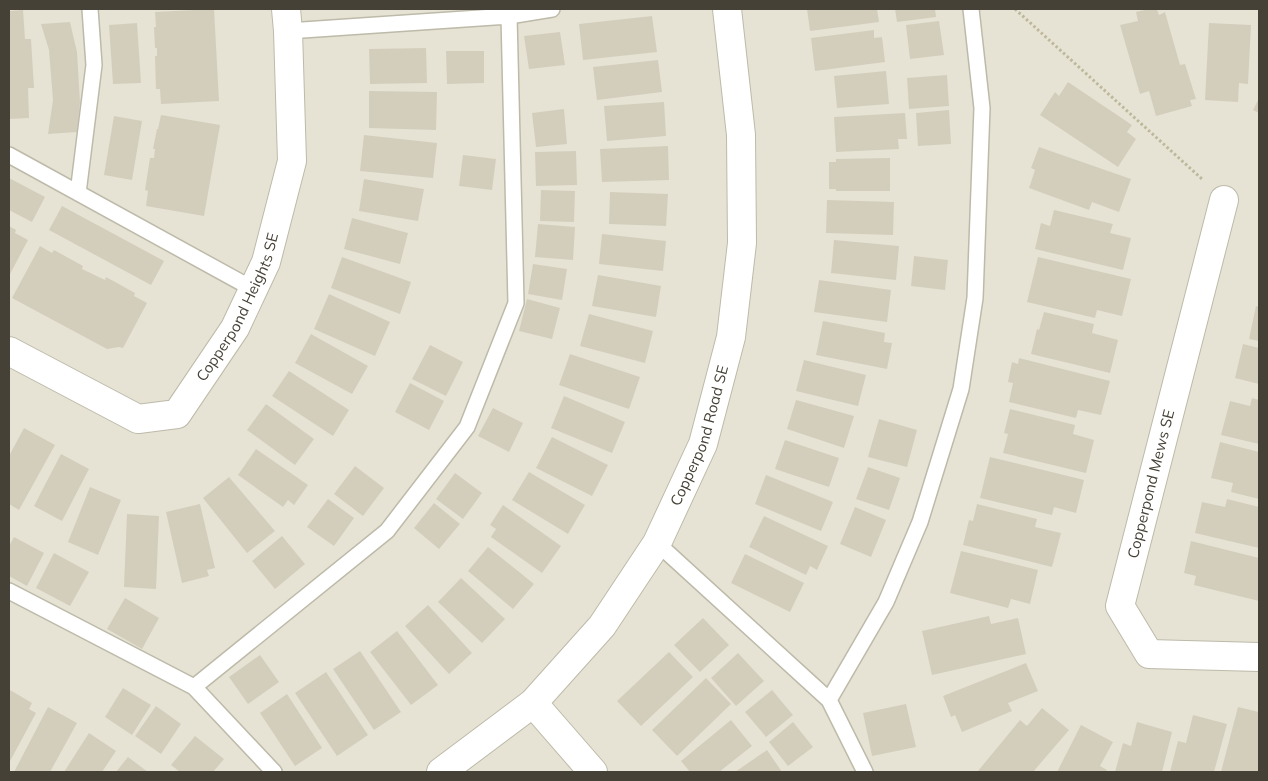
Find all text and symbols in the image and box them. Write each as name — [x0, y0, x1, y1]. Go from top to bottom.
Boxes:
street label: Copperpond Heights SE — [192, 230, 282, 385]
street label: Copperpond Road SE — [666, 363, 732, 509]
street label: Copperpond Mews SE — [1123, 407, 1178, 560]

